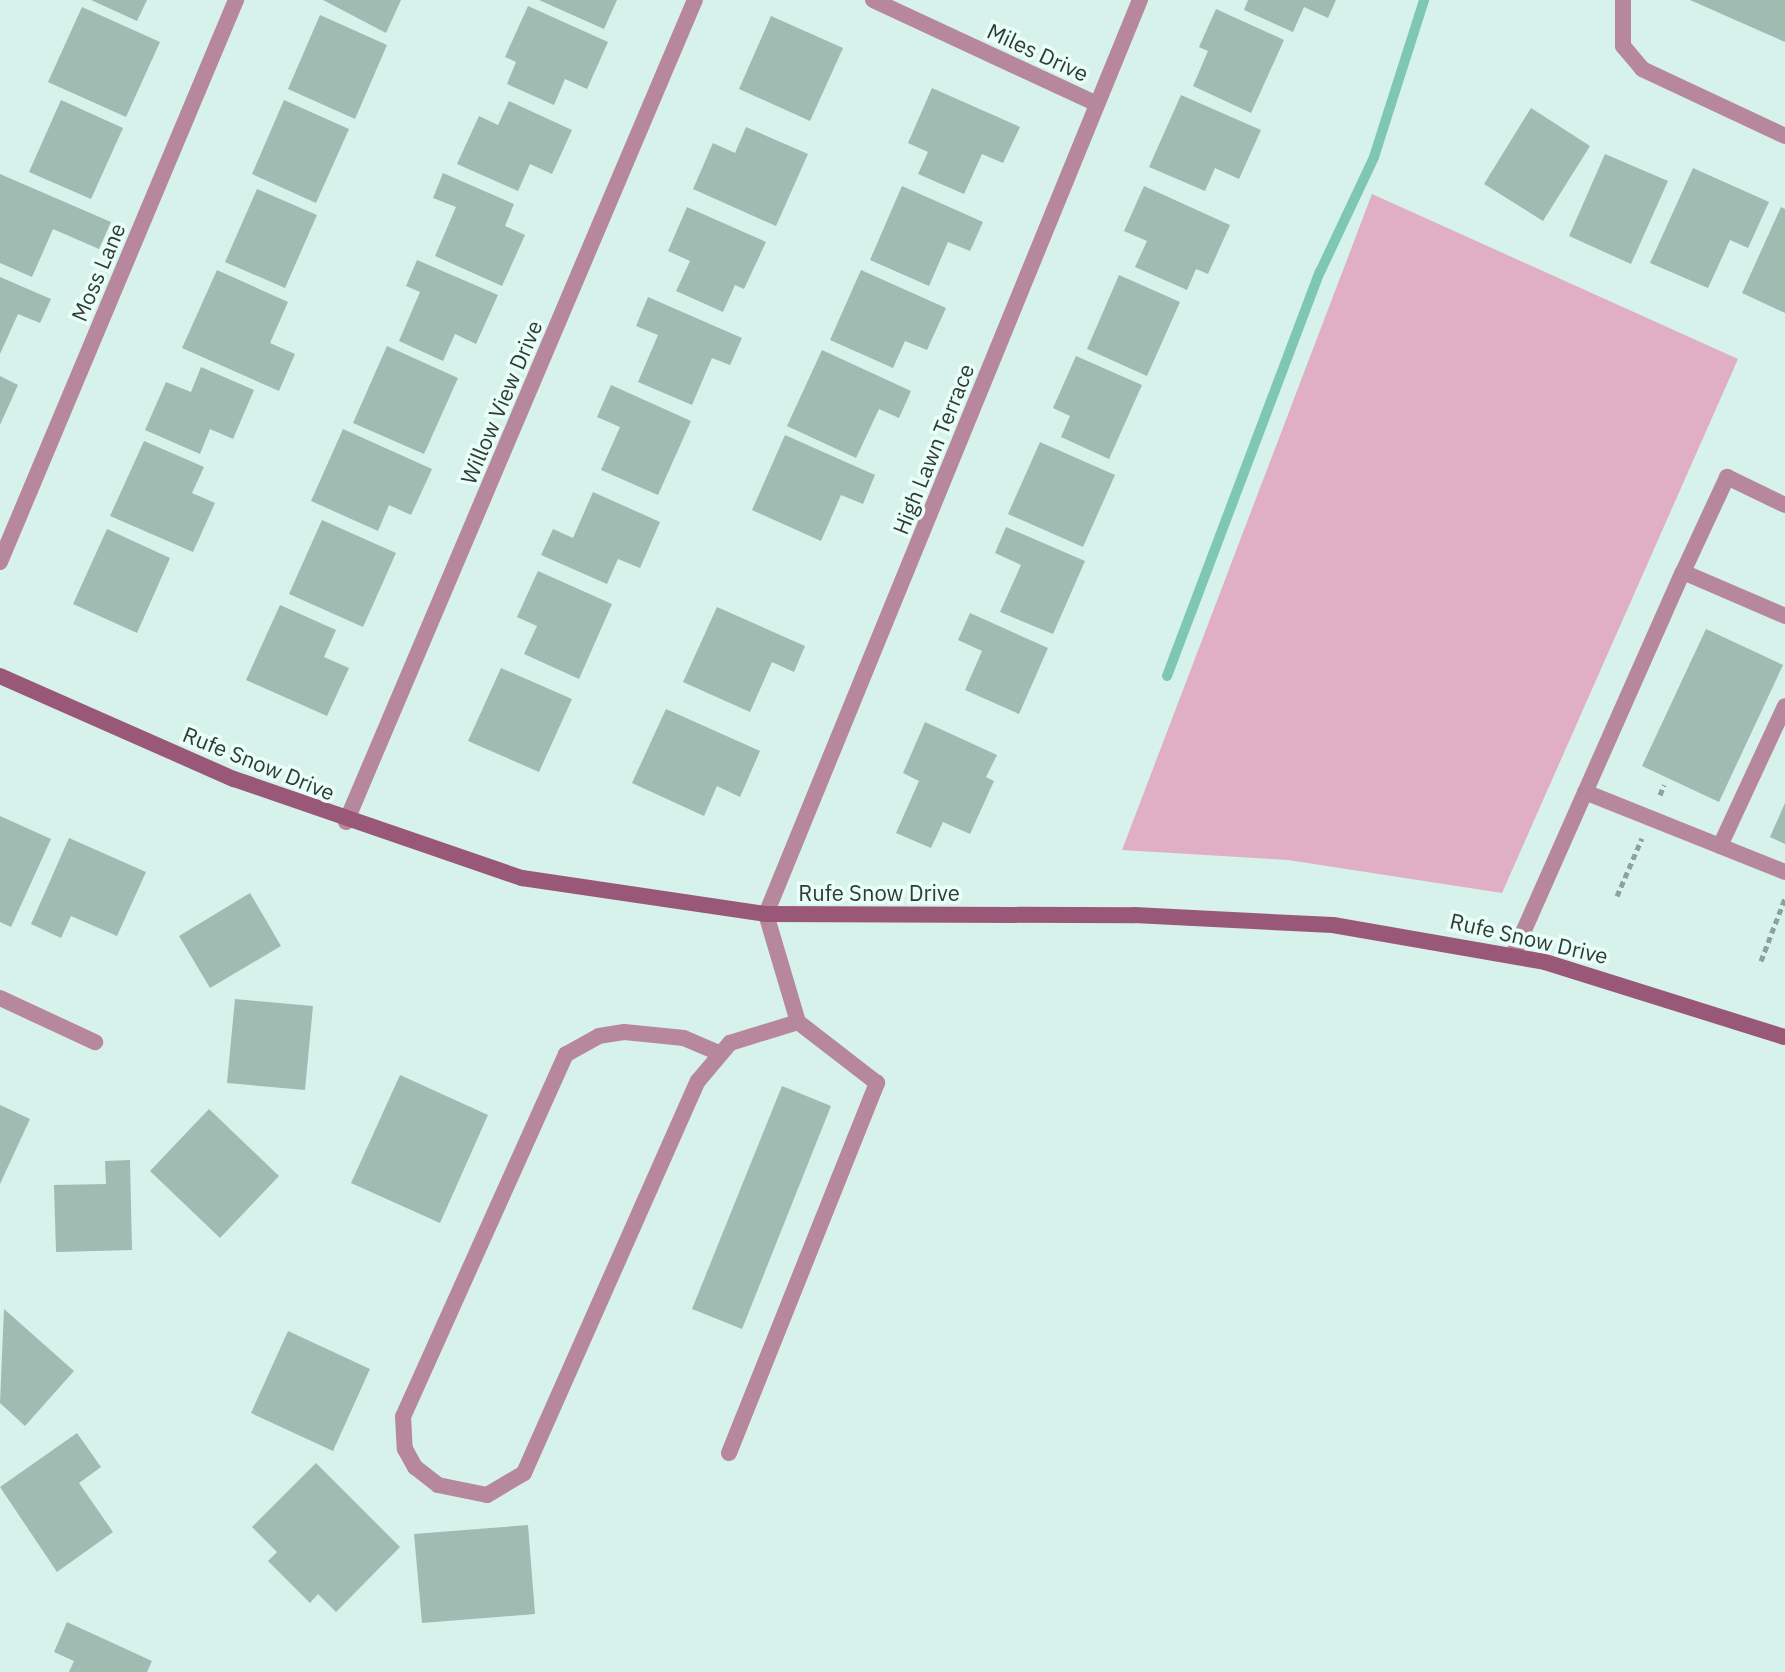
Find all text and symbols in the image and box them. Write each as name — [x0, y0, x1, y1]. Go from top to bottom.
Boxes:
street label: Miles Drive — [983, 17, 1093, 87]
street label: Moss Lane — [66, 219, 130, 325]
street label: Willow View Drive — [455, 316, 547, 488]
street label: High Lawn Terrace — [887, 360, 979, 538]
street label: Rufe Snow Drive — [179, 721, 339, 805]
street label: Rufe Snow Drive — [798, 880, 960, 906]
street label: Rufe Snow Drive — [1447, 907, 1611, 969]

